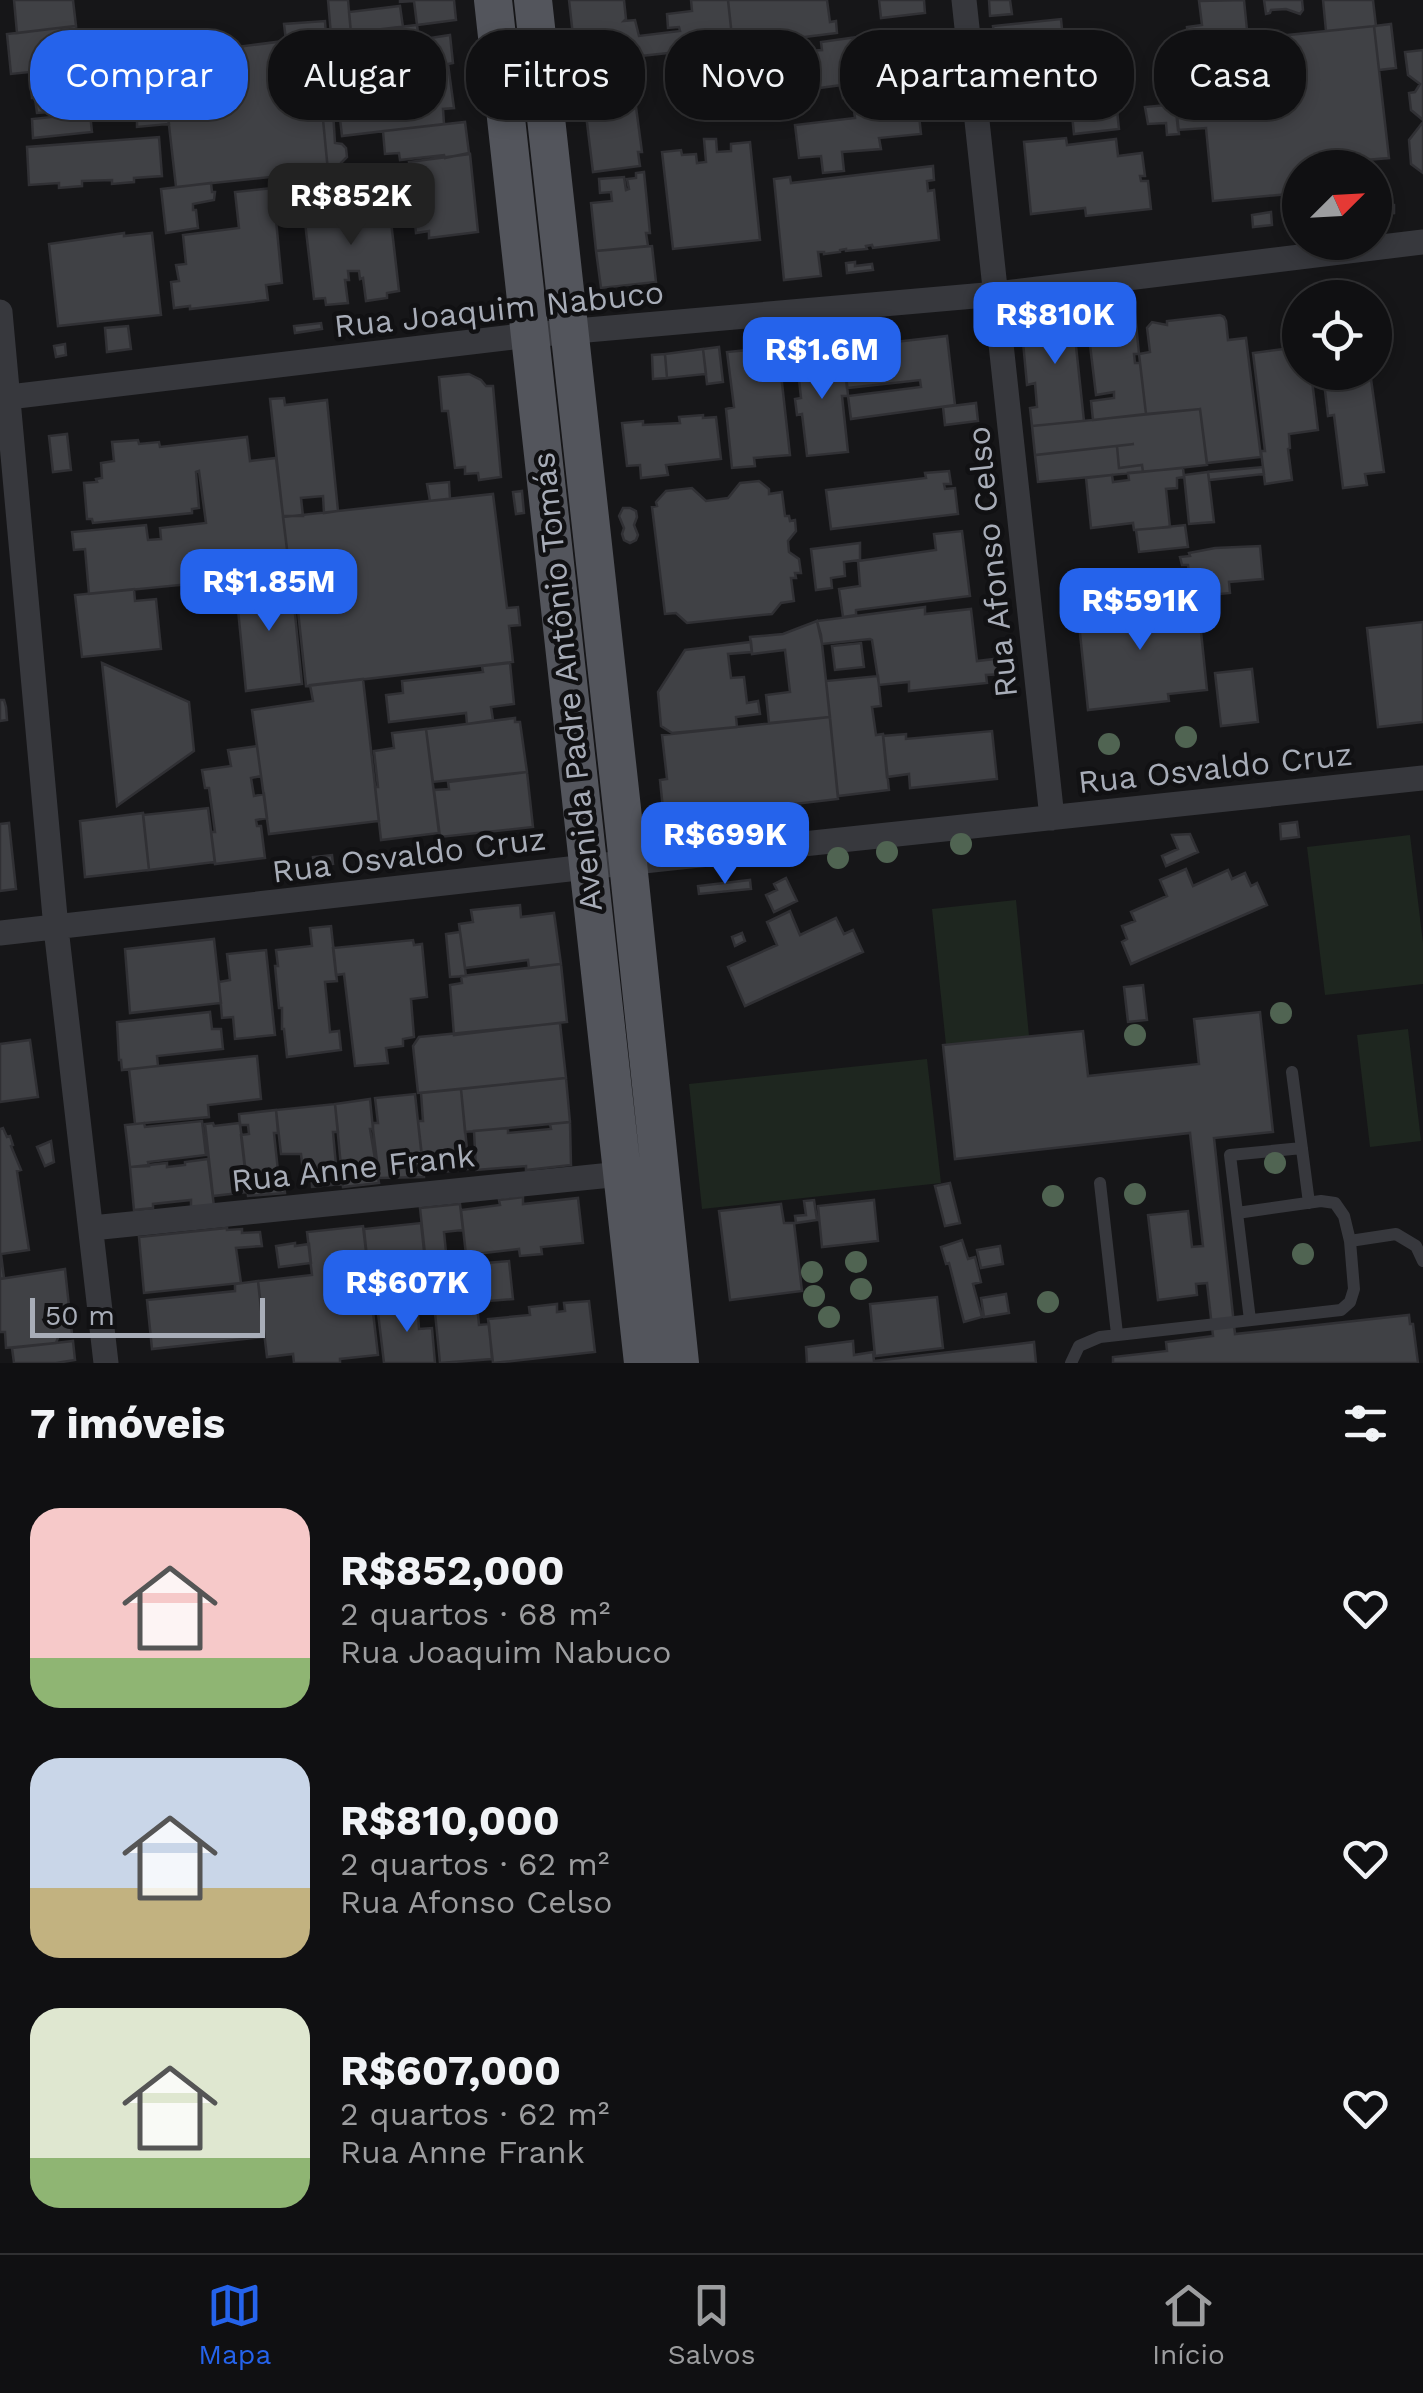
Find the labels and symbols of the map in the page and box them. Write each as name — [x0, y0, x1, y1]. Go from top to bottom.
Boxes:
north arrow — [1282, 150, 1392, 260]
pin: R$852K — [270, 163, 432, 248]
street label: Rua Joaquim Nabuco — [332, 273, 666, 345]
pin: R$810K — [974, 282, 1136, 367]
pin: R$1.6M — [741, 317, 903, 402]
street label: Rua Afonso Celso — [959, 425, 1025, 699]
street label: Avenida Padre Antônio Tomás — [524, 451, 610, 913]
pin: R$1.85M — [177, 549, 361, 634]
pin: R$591K — [1059, 568, 1221, 653]
street label: Rua Osvaldo Cruz — [1076, 735, 1354, 801]
pin: R$699K — [644, 802, 806, 887]
street label: Rua Osvaldo Cruz — [270, 819, 548, 891]
street label: Rua Anne Frank — [229, 1136, 477, 1200]
pin: R$607K — [326, 1250, 488, 1335]
scale bar — [30, 1293, 265, 1338]

